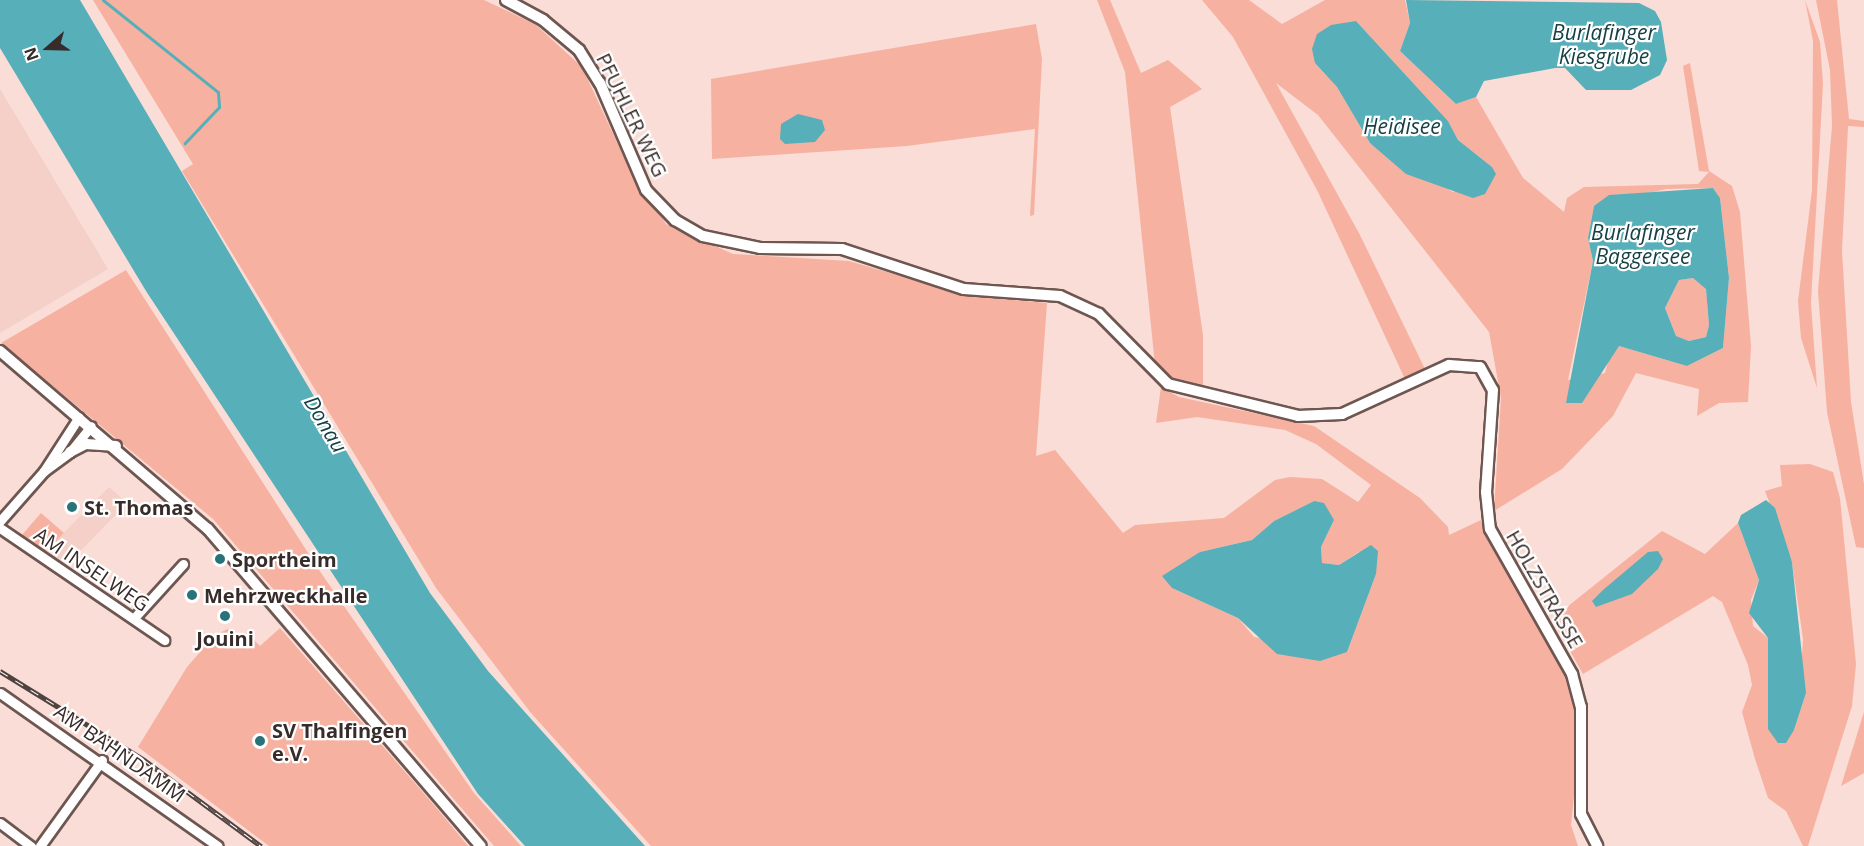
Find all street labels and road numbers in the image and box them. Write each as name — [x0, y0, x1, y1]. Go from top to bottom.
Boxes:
street label: PFUHLER WEG — [592, 49, 672, 181]
street label: AM INSELWEG — [30, 522, 154, 616]
street label: HOLZSTRASSE — [1502, 526, 1588, 652]
street label: AM BAHNDAMM — [50, 699, 190, 807]

